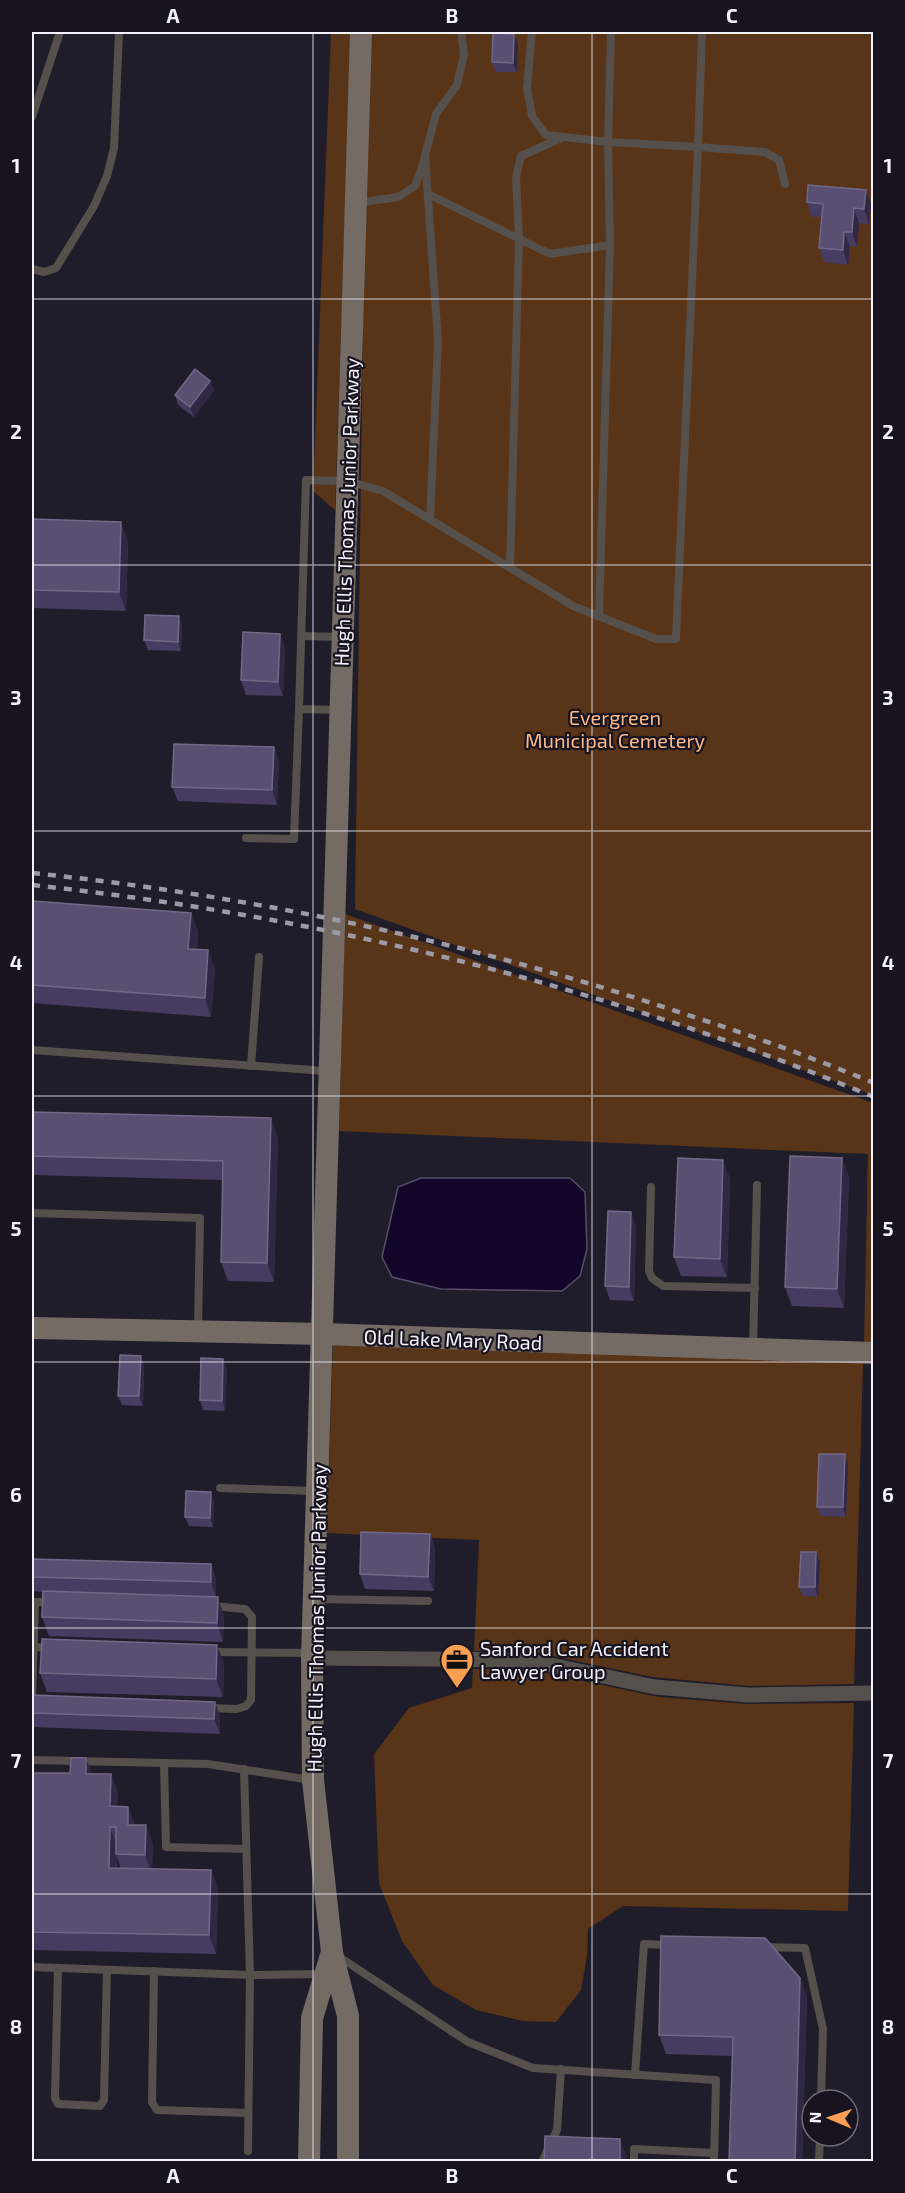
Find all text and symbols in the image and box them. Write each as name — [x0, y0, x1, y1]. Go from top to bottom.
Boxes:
text: A — [166, 3, 180, 27]
text: B — [446, 3, 458, 27]
text: C — [726, 3, 738, 27]
text: 1 — [12, 153, 20, 177]
text: 1 — [884, 153, 892, 177]
street label: Hugh Ellis Thomas Junior Parkway — [329, 357, 363, 667]
text: 2 — [10, 419, 22, 443]
text: 2 — [882, 419, 894, 443]
text: 3 — [10, 685, 22, 709]
text: 3 — [882, 685, 894, 709]
park label: Evergreen Municipal Cemetery — [525, 705, 705, 752]
text: 4 — [10, 950, 23, 974]
text: 4 — [882, 950, 895, 974]
text: 5 — [10, 1216, 22, 1240]
text: 5 — [882, 1216, 894, 1240]
street label: Old Lake Mary Road — [363, 1324, 543, 1354]
street label: Hugh Ellis Thomas Junior Parkway — [301, 1463, 331, 1772]
text: 6 — [10, 1482, 22, 1506]
text: 6 — [882, 1482, 894, 1506]
place label: Sanford Car Accident Lawyer Group — [480, 1636, 669, 1683]
office icon: Sanford Car Accident Lawyer Group — [439, 1642, 475, 1689]
text: 7 — [11, 1748, 22, 1772]
text: 7 — [883, 1748, 894, 1772]
text: 8 — [10, 2014, 22, 2038]
text: 8 — [882, 2014, 894, 2038]
north arrow — [800, 2088, 860, 2148]
text: N — [805, 2111, 824, 2124]
text: A — [166, 2163, 180, 2187]
text: B — [446, 2163, 458, 2187]
text: C — [726, 2163, 738, 2187]

